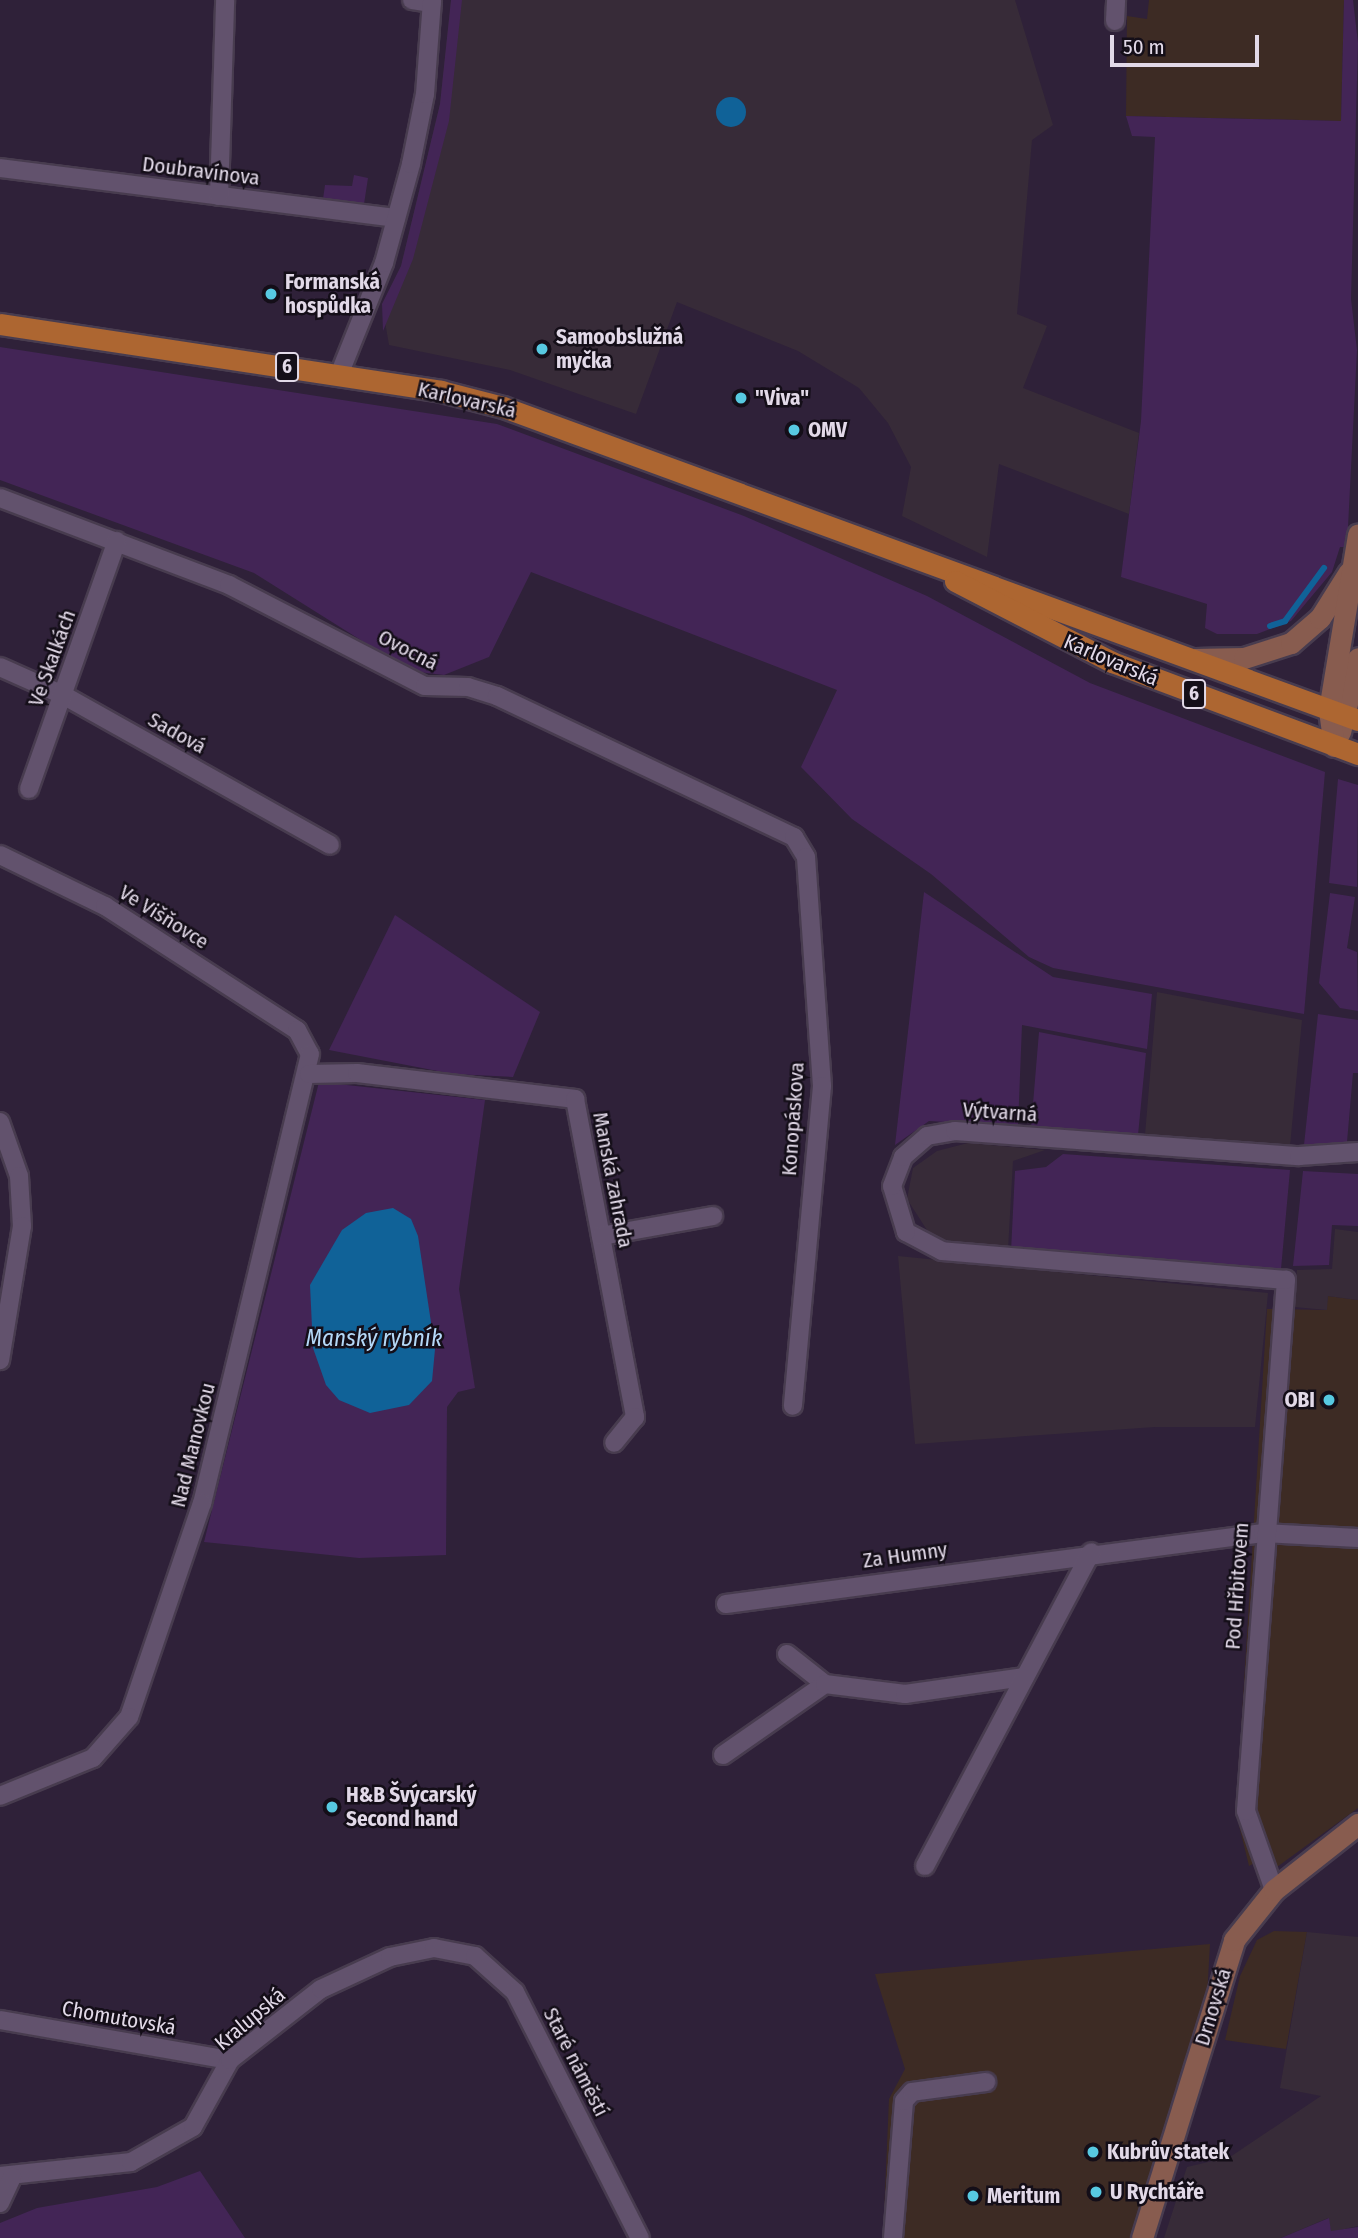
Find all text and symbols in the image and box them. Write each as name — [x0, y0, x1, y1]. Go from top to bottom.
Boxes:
scale bar — [1113, 21, 1262, 65]
text: 50 m — [1123, 34, 1165, 60]
street label: Doubravínova — [141, 151, 261, 191]
place label: Formanská hospůdka — [285, 269, 380, 319]
marker: Formanská hospůdka — [263, 286, 279, 302]
place label: Samoobslužná myčka — [556, 324, 683, 374]
marker: Samoobslužná myčka — [534, 341, 550, 357]
road number: 6 — [275, 352, 299, 382]
street label: Karlovarská — [415, 376, 519, 424]
place label: "Viva" — [755, 385, 809, 411]
marker: "Viva" — [733, 390, 749, 406]
place label: OMV — [808, 417, 847, 443]
marker: OMV — [786, 422, 802, 438]
street label: Ve Skalkách — [23, 606, 81, 710]
street label: Ovocná — [374, 624, 442, 676]
street label: Karlovarská — [1060, 629, 1162, 691]
road number: 6 — [1182, 678, 1206, 709]
street label: Sadová — [144, 707, 210, 759]
street label: Ve Višňovce — [115, 880, 213, 954]
street label: Konopáskova — [776, 1061, 810, 1177]
street label: Výtvarná — [962, 1097, 1038, 1127]
street label: Manská zahrada — [587, 1110, 639, 1250]
water label: Manský rybník — [306, 1324, 442, 1352]
street label: Nad Manovkou — [165, 1380, 221, 1510]
place label: OBI — [1284, 1387, 1315, 1413]
marker: OBI — [1321, 1392, 1337, 1408]
street label: Pod Hřbitovem — [1220, 1522, 1254, 1650]
street label: Za Humny — [861, 1537, 949, 1573]
place label: H&B Švýcarský Second hand — [346, 1782, 476, 1832]
marker: H&B Švýcarský Second hand — [324, 1799, 340, 1815]
street label: Drnovská — [1189, 1965, 1237, 2049]
street label: Kralupská — [210, 1982, 290, 2056]
street label: Chomutovská — [60, 1996, 178, 2040]
street label: Staré náměstí — [538, 2003, 614, 2121]
place label: Kubrův statek — [1107, 2139, 1229, 2165]
marker: Kubrův statek — [1085, 2144, 1101, 2160]
place label: U Rychtáře — [1110, 2179, 1204, 2205]
place label: Meritum — [987, 2183, 1060, 2209]
marker: U Rychtáře — [1088, 2184, 1104, 2200]
marker: Meritum — [965, 2188, 981, 2204]

